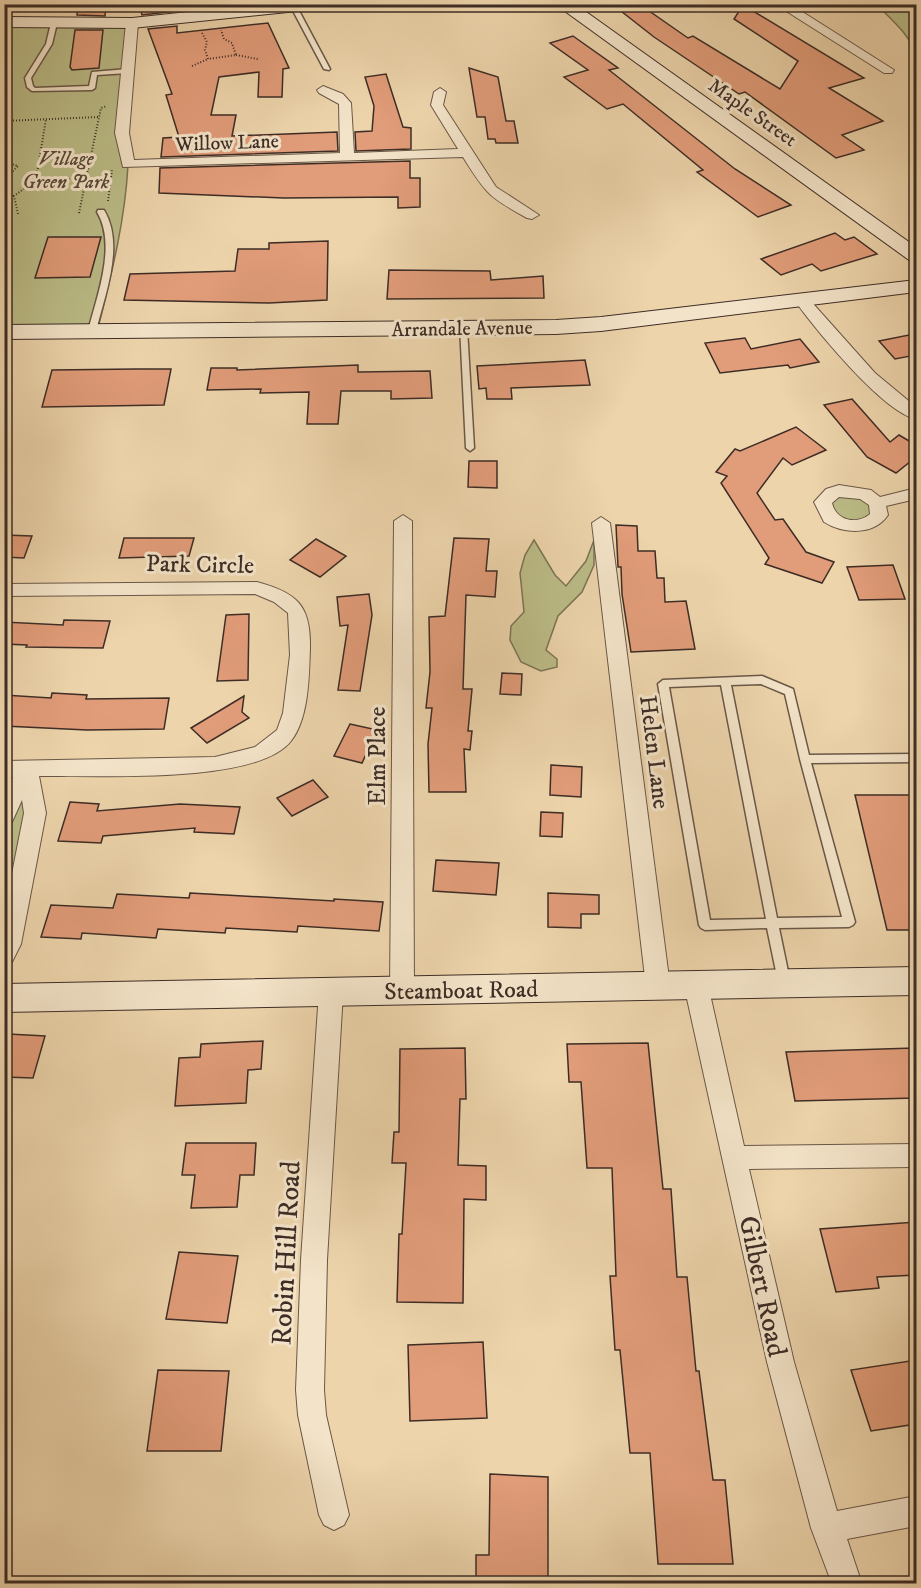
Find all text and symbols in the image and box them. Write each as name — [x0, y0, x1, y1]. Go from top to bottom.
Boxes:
street label: Maple Street — [703, 74, 801, 153]
street label: Willow Lane — [174, 129, 279, 158]
park label: Village Green Park — [23, 147, 110, 195]
street label: Arrandale Avenue — [391, 316, 533, 343]
street label: Park Circle — [146, 549, 254, 581]
street label: Helen Lane — [632, 694, 676, 811]
street label: Elm Place — [363, 707, 393, 805]
street label: Steamboat Road — [384, 975, 538, 1007]
street label: Robin Hill Road — [264, 1160, 309, 1346]
street label: Gilbert Road — [731, 1213, 795, 1360]

